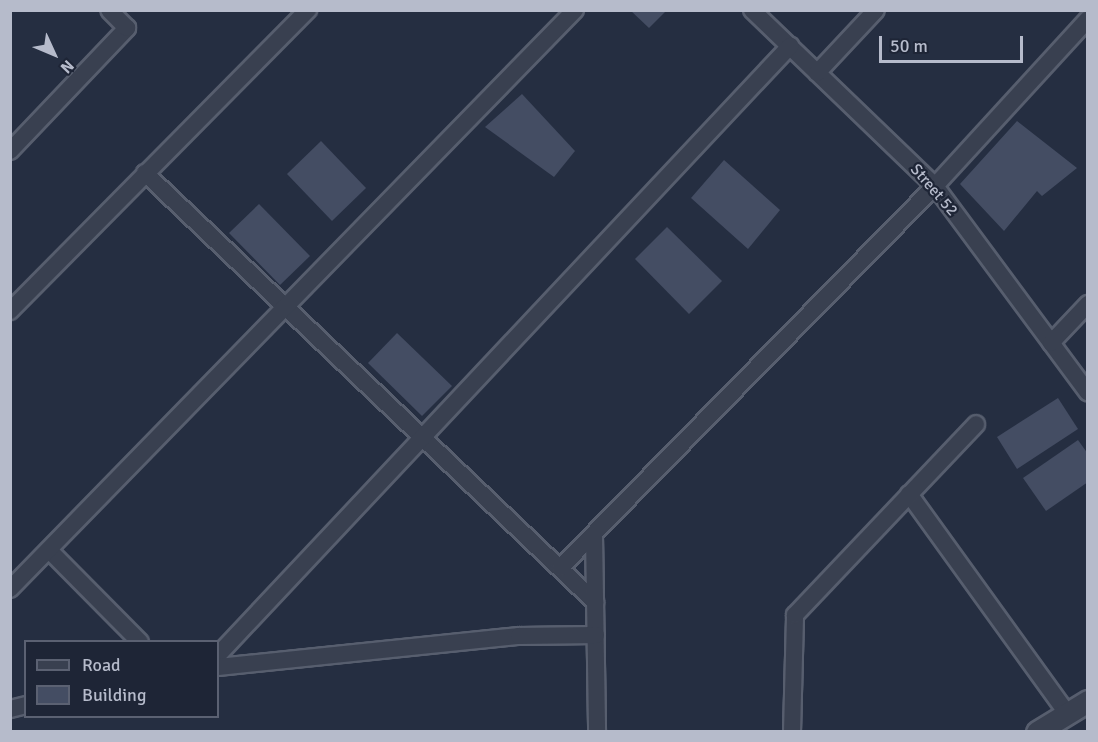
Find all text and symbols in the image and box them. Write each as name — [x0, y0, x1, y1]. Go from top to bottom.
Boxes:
north arrow — [24, 24, 84, 84]
scale bar — [882, 24, 1026, 62]
text: 50 m — [890, 35, 928, 57]
text: N — [56, 56, 78, 77]
street label: Street 52 — [906, 160, 962, 220]
legend — [24, 640, 219, 718]
text: Road — [82, 654, 121, 676]
text: Building — [82, 684, 146, 706]

